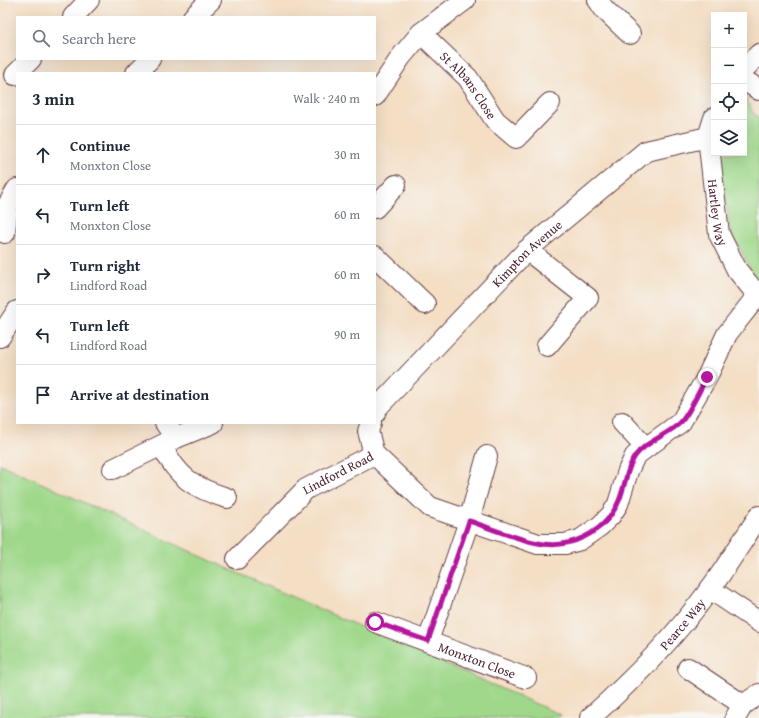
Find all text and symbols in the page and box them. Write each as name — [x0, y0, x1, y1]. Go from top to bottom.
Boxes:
map controls — [711, 12, 747, 156]
button: + — [711, 12, 747, 48]
search box — [16, 16, 376, 60]
icon: search — [30, 27, 52, 49]
text: Search here — [62, 28, 136, 49]
street label: St Albans Close — [436, 47, 501, 123]
button: − — [711, 48, 747, 84]
button: locate — [711, 84, 747, 120]
text: 3 min — [32, 86, 74, 111]
text: Walk · 240 m — [293, 89, 360, 108]
button: layers — [711, 120, 747, 156]
text: Continue — [70, 135, 131, 156]
icon: ahead — [32, 144, 54, 166]
text: 30 m — [334, 145, 360, 164]
text: Monxton Close — [70, 156, 151, 175]
street label: Hartley Way — [703, 178, 733, 250]
text: Turn left — [70, 195, 129, 216]
icon: left — [32, 204, 54, 226]
text: 60 m — [334, 205, 360, 224]
text: Monxton Close — [70, 216, 151, 235]
street label: Kimpton Avenue — [488, 216, 566, 291]
text: Turn right — [70, 255, 141, 276]
icon: right — [32, 264, 54, 286]
text: 60 m — [334, 265, 360, 284]
text: Lindford Road — [70, 276, 147, 295]
text: Turn left — [70, 315, 129, 336]
icon: left — [32, 324, 54, 346]
text: 90 m — [334, 325, 360, 344]
text: Lindford Road — [70, 336, 147, 355]
route end — [698, 368, 716, 386]
icon: arrive — [32, 384, 54, 406]
text: Arrive at destination — [70, 384, 209, 405]
street label: Lindford Road — [299, 447, 377, 499]
street label: Pearce Way — [655, 594, 710, 654]
route start — [366, 613, 384, 631]
street label: Monxton Close — [436, 637, 518, 683]

